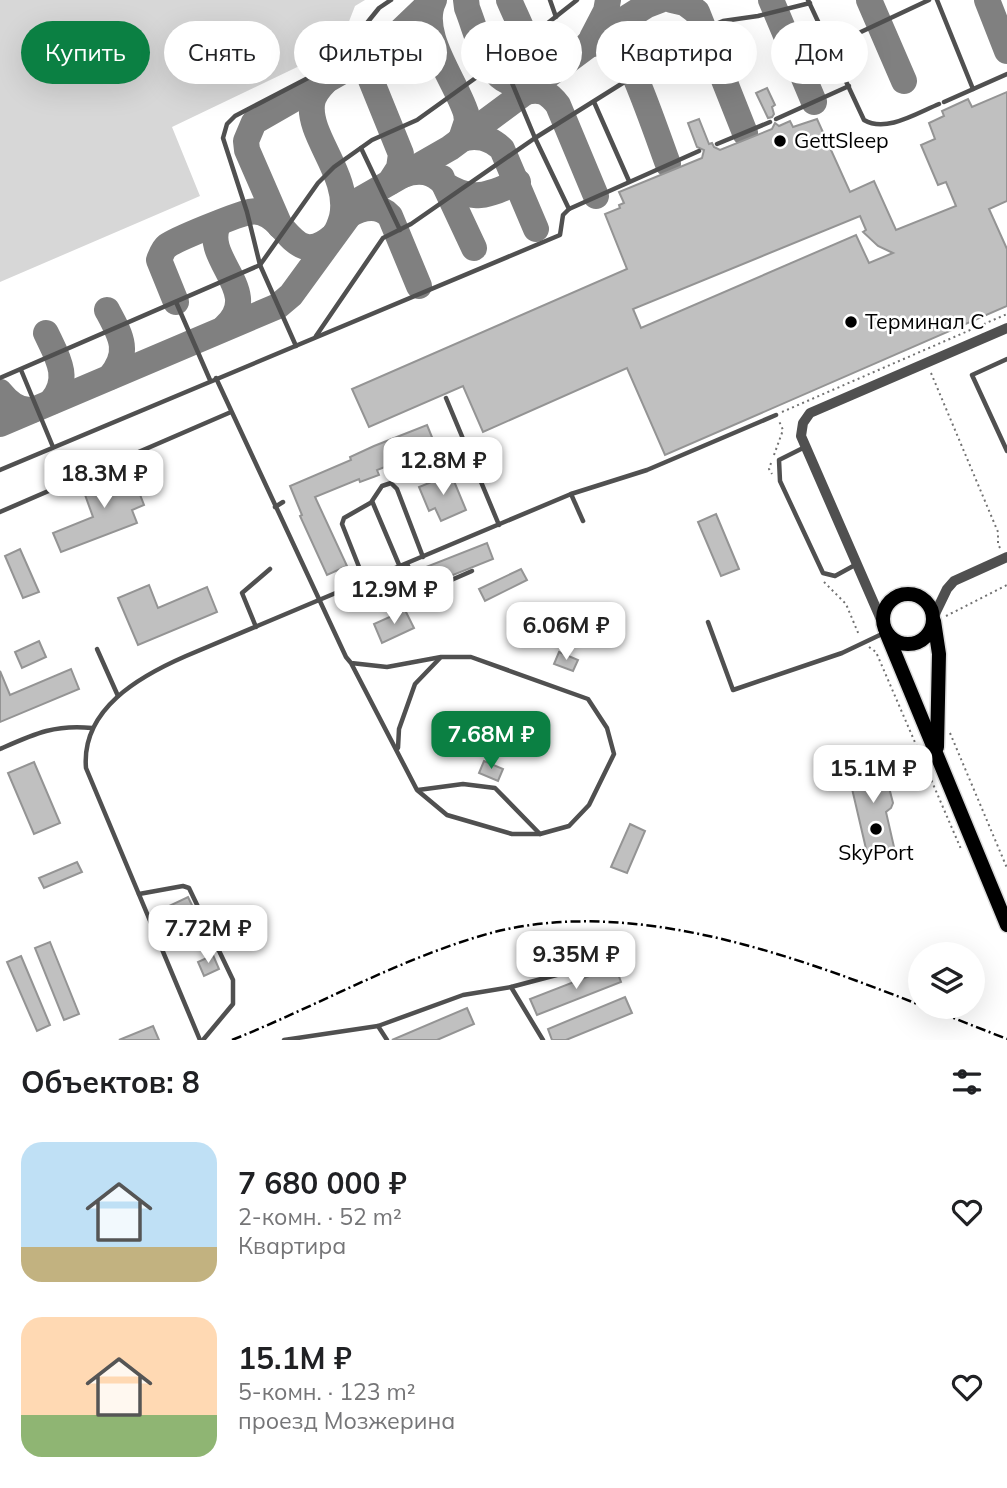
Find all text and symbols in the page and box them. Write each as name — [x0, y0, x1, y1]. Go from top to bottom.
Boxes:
chip: Купить — [21, 21, 150, 84]
chip: Снять — [164, 21, 280, 84]
chip: Фильтры — [294, 21, 447, 84]
chip: Новое — [461, 21, 582, 84]
chip: Квартира — [596, 21, 757, 84]
chip: Дом — [771, 21, 868, 84]
place label: GettSleep — [794, 127, 889, 153]
marker: GettSleep — [772, 133, 788, 149]
place label: Терминал С — [865, 308, 985, 334]
marker: Терминал С — [843, 314, 859, 330]
pin: 12.8M ₽ — [378, 438, 508, 497]
text: 12.8M ₽ — [399, 445, 487, 474]
pin: 18.3M ₽ — [39, 450, 169, 510]
text: 18.3M ₽ — [60, 458, 148, 487]
pin: 12.9M ₽ — [329, 566, 459, 626]
text: 12.9M ₽ — [350, 574, 438, 603]
pin: 6.06M ₽ — [501, 602, 631, 662]
text: 6.06M ₽ — [522, 610, 610, 639]
pin: 7.68M ₽ — [426, 712, 556, 771]
text: 7.68M ₽ — [447, 719, 535, 748]
pin: 15.1M ₽ — [808, 746, 938, 805]
text: 15.1M ₽ — [829, 753, 917, 782]
marker: SkyPort — [868, 821, 884, 837]
place label: SkyPort — [838, 839, 914, 865]
pin: 7.72M ₽ — [143, 906, 273, 965]
text: 7.72M ₽ — [164, 913, 252, 942]
pin: 9.35M ₽ — [511, 932, 641, 991]
text: 9.35M ₽ — [532, 939, 620, 968]
map controls — [908, 942, 985, 1019]
button: layers — [908, 942, 985, 1019]
text: Объектов: 8 — [21, 1063, 200, 1101]
icon: filters — [948, 1063, 986, 1101]
text: 7 680 000 ₽ — [238, 1164, 407, 1202]
icon: home — [77, 1170, 161, 1254]
icon: heart — [948, 1193, 986, 1231]
text: 2-комн. · 52 m² — [238, 1202, 402, 1231]
text: Квартира — [238, 1231, 346, 1260]
text: 15.1M ₽ — [238, 1339, 352, 1377]
icon: home — [77, 1345, 161, 1429]
icon: heart — [948, 1368, 986, 1406]
text: 5-комн. · 123 m² — [238, 1377, 416, 1406]
text: проезд Мозжерина — [238, 1406, 455, 1435]

